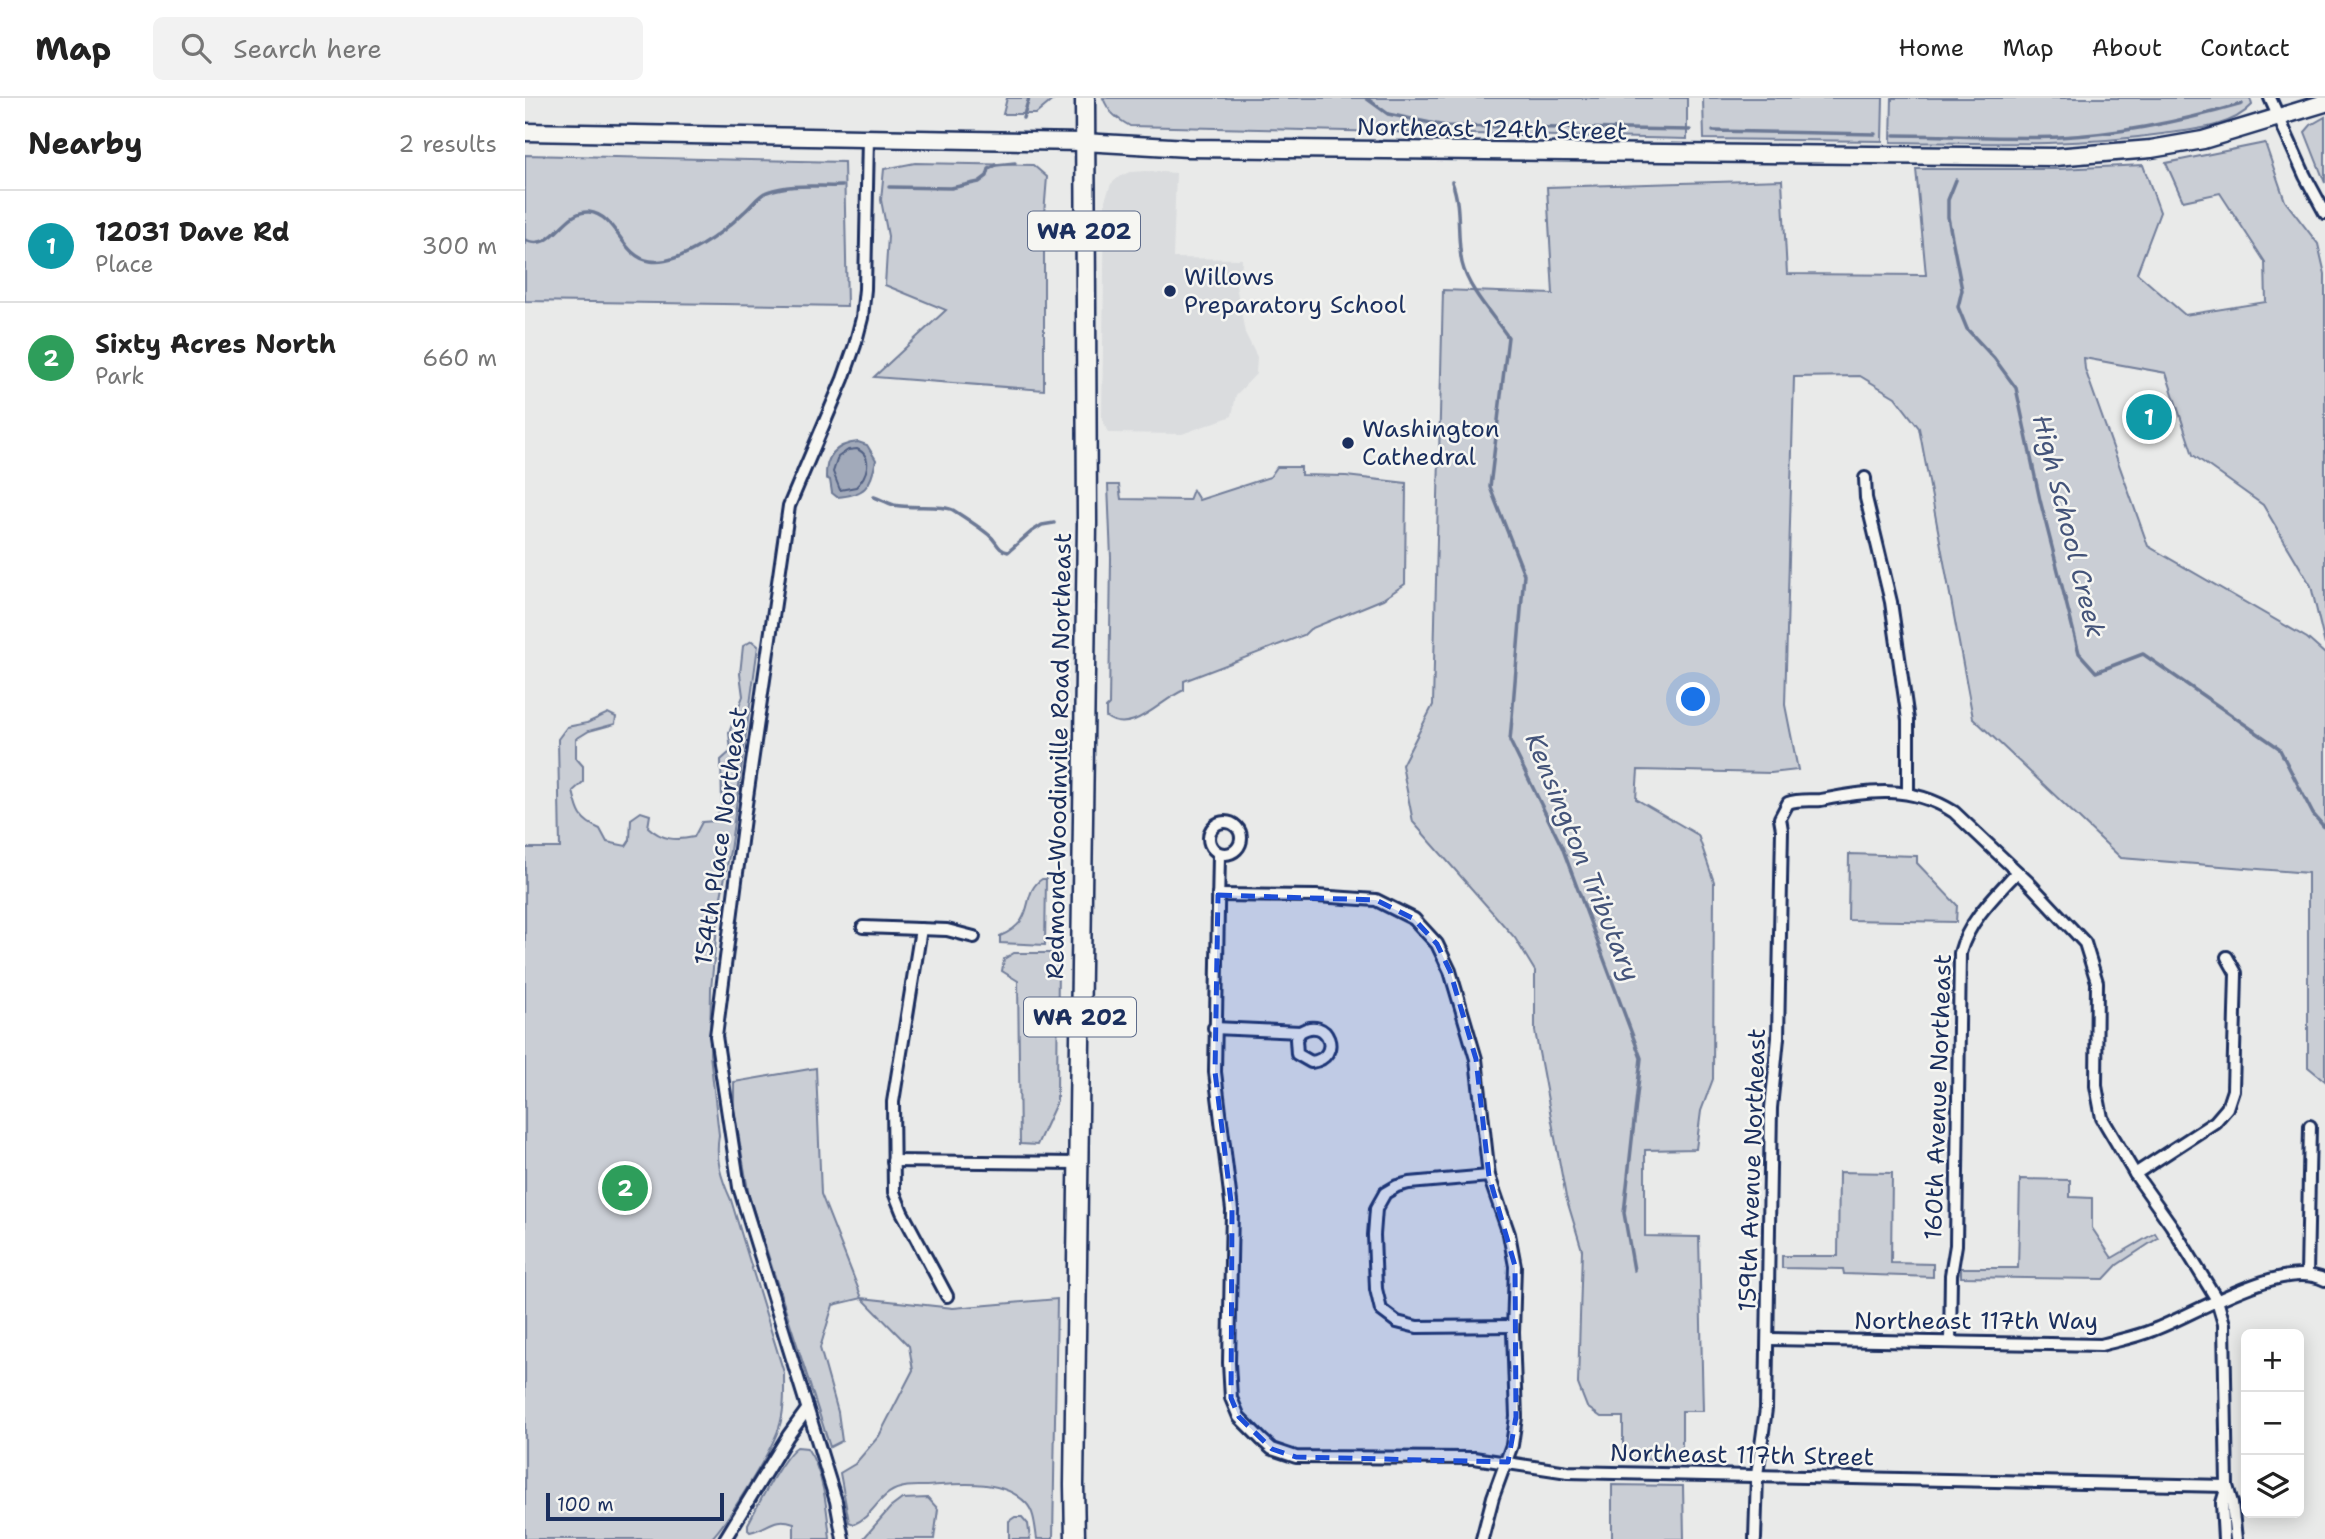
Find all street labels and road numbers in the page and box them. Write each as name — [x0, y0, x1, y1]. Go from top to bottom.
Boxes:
street label: Northeast 124th Street — [1356, 111, 1628, 147]
road number: WA 202 — [1028, 212, 1140, 250]
street label: Redmond-Woodinville Road Northeast — [1039, 532, 1079, 980]
street label: 154th Place Northeast — [687, 705, 755, 967]
street label: 160th Avenue Northeast — [1917, 953, 1959, 1241]
road number: WA 202 — [1024, 998, 1136, 1036]
street label: 159th Avenue Northeast — [1731, 1028, 1773, 1312]
street label: Northeast 117th Way — [1854, 1305, 2098, 1337]
street label: Northeast 117th Street — [1610, 1437, 1874, 1473]

